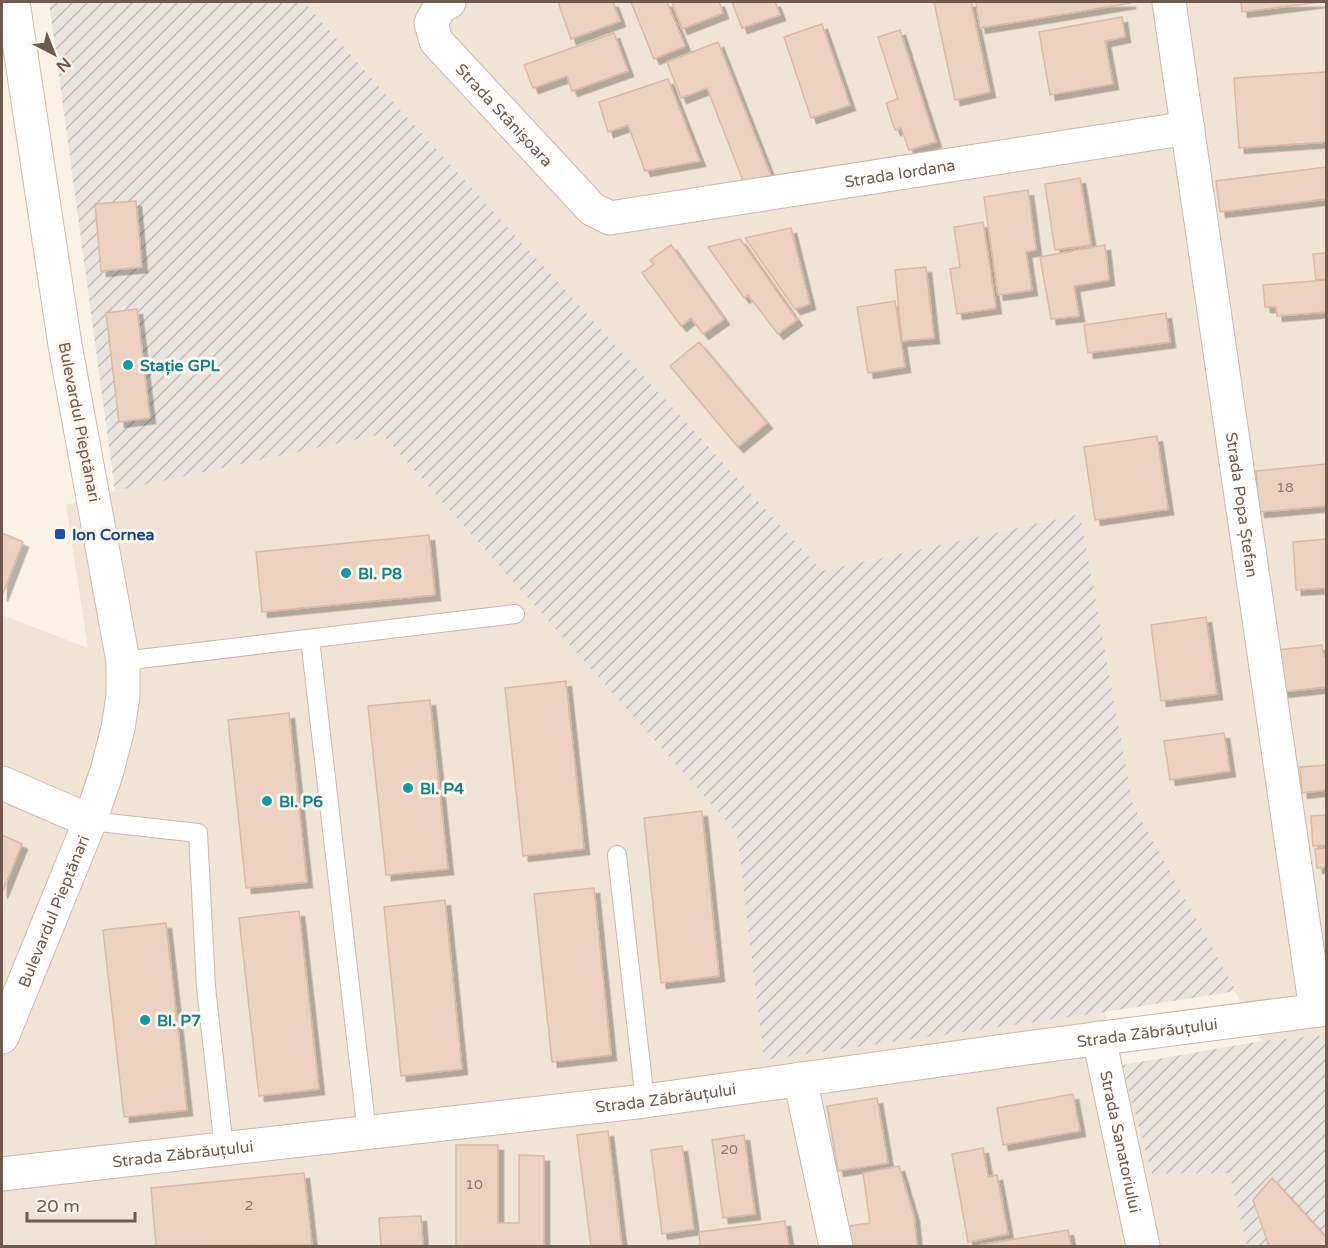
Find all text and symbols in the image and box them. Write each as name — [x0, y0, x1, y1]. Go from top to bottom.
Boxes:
north arrow — [24, 24, 84, 84]
text: N — [52, 53, 75, 76]
street label: Strada Stânișoara — [451, 60, 557, 171]
street label: Strada Iordana — [843, 155, 957, 192]
street label: Bulevardul Pieptănari — [54, 340, 104, 504]
place label: Stație GPL — [140, 356, 221, 376]
marker: Stație GPL — [121, 358, 135, 372]
street label: Strada Popa Ștefan — [1221, 431, 1262, 579]
house number: 18 — [1276, 479, 1294, 496]
place label: Ion Cornea — [72, 525, 154, 545]
marker: Ion Cornea — [53, 527, 67, 541]
place label: Bl. P8 — [358, 564, 402, 584]
marker: Bl. P8 — [339, 566, 353, 580]
place label: Bl. P4 — [420, 779, 464, 799]
marker: Bl. P4 — [401, 781, 415, 795]
place label: Bl. P6 — [279, 792, 323, 812]
marker: Bl. P6 — [260, 794, 274, 808]
street label: Bulevardul Pieptănari — [14, 832, 94, 991]
place label: Bl. P7 — [157, 1011, 201, 1031]
marker: Bl. P7 — [138, 1013, 152, 1027]
street label: Strada Zăbrăuțului — [1076, 1014, 1219, 1052]
street label: Strada Sanatoriului — [1095, 1069, 1145, 1215]
street label: Strada Zăbrăuțului — [594, 1079, 737, 1118]
street label: Strada Zăbrăuțului — [111, 1137, 255, 1172]
house number: 20 — [720, 1141, 738, 1158]
house number: 10 — [465, 1176, 483, 1193]
scale bar — [27, 1185, 135, 1223]
text: 20 m — [36, 1195, 80, 1217]
house number: 2 — [245, 1197, 253, 1214]

